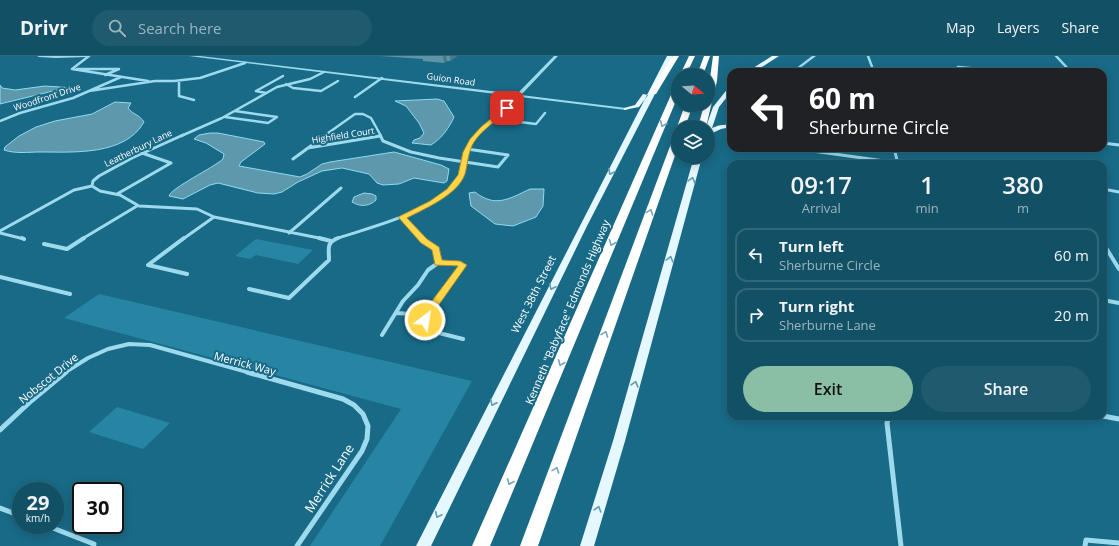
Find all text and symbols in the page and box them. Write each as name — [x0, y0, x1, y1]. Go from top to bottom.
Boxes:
search box — [92, 10, 372, 46]
text: Drivr — [20, 15, 68, 41]
icon: search — [106, 17, 128, 39]
text: Search here — [138, 18, 222, 38]
text: Map — [946, 18, 975, 37]
text: Layers — [997, 18, 1039, 37]
text: Share — [1061, 18, 1099, 37]
north arrow — [671, 68, 715, 112]
map controls — [671, 68, 715, 164]
street label: Guion Road — [426, 69, 476, 89]
text: 60 m — [809, 79, 876, 117]
street label: Woodfront Drive — [12, 80, 82, 114]
icon: left — [743, 84, 795, 136]
pin — [490, 91, 524, 125]
icon: arrive — [496, 97, 518, 119]
text: Sherburne Circle — [809, 115, 949, 139]
one-way arrow — [659, 120, 667, 127]
button: layers — [671, 120, 715, 164]
street label: Highfield Court — [311, 124, 375, 146]
street label: Leatherbury Lane — [102, 126, 174, 170]
one-way arrow — [608, 167, 616, 175]
text: 09:17 — [791, 168, 852, 201]
text: 1 — [920, 168, 934, 201]
text: 380 — [1002, 168, 1043, 201]
one-way arrow — [687, 176, 696, 183]
text: Arrival — [802, 199, 841, 217]
text: min — [916, 199, 939, 217]
text: m — [1017, 199, 1029, 217]
one-way arrow — [645, 209, 653, 216]
street label: Kenneth "Babyface" Edmonds Highway — [521, 217, 613, 407]
text: Turn left — [779, 236, 844, 256]
one-way arrow — [609, 239, 617, 247]
icon: left — [745, 244, 767, 266]
text: 60 m — [1054, 245, 1089, 265]
street label: West 38th Street — [507, 253, 559, 335]
one-way arrow — [666, 256, 674, 262]
text: Sherburne Circle — [779, 256, 880, 274]
one-way arrow — [549, 283, 557, 291]
text: Turn right — [779, 296, 854, 316]
position arrow — [404, 299, 446, 341]
icon: right — [745, 304, 767, 326]
text: 20 m — [1054, 305, 1089, 325]
text: Sherburne Lane — [779, 316, 876, 334]
one-way arrow — [601, 331, 609, 338]
street label: Merrick Way — [212, 348, 278, 379]
street label: Nobscot Drive — [15, 349, 81, 407]
one-way arrow — [558, 358, 566, 366]
button: Exit — [743, 366, 913, 412]
button: Share — [921, 366, 1091, 412]
one-way arrow — [630, 381, 639, 388]
one-way arrow — [490, 399, 498, 407]
street label: Merrick Lane — [300, 440, 358, 516]
one-way arrow — [551, 466, 560, 473]
one-way arrow — [506, 479, 514, 486]
speed limit sign: 30 — [72, 482, 124, 534]
text: 29 — [27, 489, 49, 516]
one-way arrow — [593, 505, 602, 512]
text: km/h — [26, 511, 50, 525]
one-way arrow — [435, 511, 443, 519]

